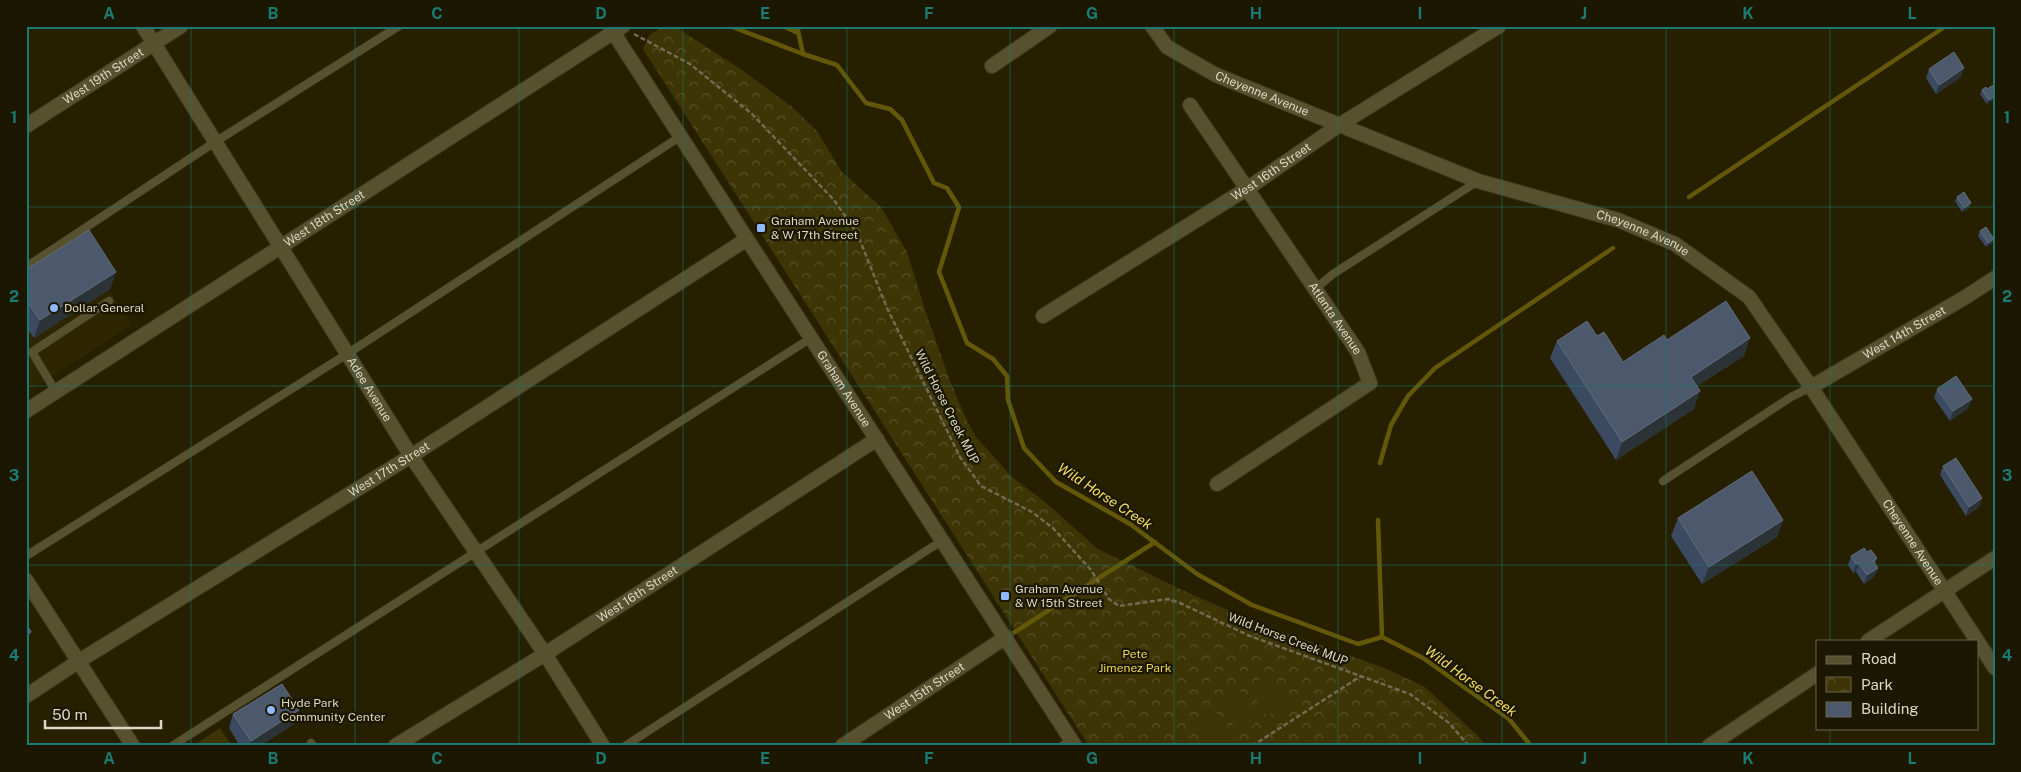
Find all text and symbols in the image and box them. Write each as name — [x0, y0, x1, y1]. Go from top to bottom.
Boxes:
text: A — [103, 4, 115, 23]
text: B — [268, 4, 279, 23]
text: C — [431, 4, 443, 23]
text: D — [595, 4, 607, 23]
text: E — [760, 4, 770, 23]
text: F — [924, 4, 934, 23]
text: G — [1086, 4, 1098, 23]
text: H — [1250, 4, 1262, 23]
text: I — [1418, 4, 1422, 23]
text: J — [1581, 4, 1587, 23]
text: K — [1742, 4, 1754, 23]
text: L — [1907, 4, 1917, 23]
street label: West 19th Street — [60, 45, 147, 107]
street label: Cheyenne Avenue — [1213, 68, 1311, 119]
text: 1 — [11, 108, 17, 127]
text: 1 — [2004, 108, 2010, 127]
street label: West 16th Street — [1229, 140, 1314, 204]
street label: West 18th Street — [281, 187, 368, 250]
street label: Cheyenne Avenue — [1595, 207, 1692, 259]
place label: Graham Avenue & W 17th Street — [771, 214, 859, 242]
marker: Graham Avenue & W 17th Street — [755, 222, 767, 234]
street label: Atlanta Avenue — [1305, 279, 1365, 358]
text: 2 — [9, 287, 19, 306]
text: 2 — [2002, 287, 2012, 306]
place label: Dollar General — [64, 301, 145, 315]
marker: Dollar General — [48, 302, 60, 314]
street label: West 14th Street — [1861, 303, 1948, 362]
street label: Wild Horse Creek MUP — [912, 347, 982, 467]
street label: Graham Avenue — [814, 348, 874, 430]
street label: Adee Avenue — [344, 354, 395, 424]
street label: West 17th Street — [346, 439, 433, 500]
water label: Wild Horse Creek — [1055, 459, 1156, 533]
text: 3 — [9, 466, 19, 485]
text: 3 — [2002, 466, 2012, 485]
street label: Cheyenne Avenue — [1879, 497, 1946, 588]
street label: West 16th Street — [594, 563, 681, 625]
place label: Graham Avenue & W 15th Street — [1015, 582, 1103, 610]
marker: Graham Avenue & W 15th Street — [999, 590, 1011, 602]
street label: Wild Horse Creek MUP — [1226, 610, 1350, 668]
legend — [1816, 640, 1978, 730]
water label: Wild Horse Creek — [1422, 642, 1520, 720]
text: 4 — [9, 646, 20, 665]
text: 4 — [2002, 646, 2013, 665]
park label: Pete Jimenez Park — [1099, 647, 1172, 675]
text: Road — [1861, 650, 1897, 667]
street label: West 15th Street — [882, 659, 967, 723]
text: Park — [1861, 676, 1893, 693]
place label: Hyde Park Community Center — [281, 696, 386, 724]
scale bar — [45, 697, 161, 729]
text: Building — [1861, 700, 1919, 717]
marker: Hyde Park Community Center — [265, 704, 277, 716]
text: 50 m — [52, 706, 87, 723]
text: A — [103, 749, 115, 768]
text: B — [268, 749, 279, 768]
text: C — [431, 749, 443, 768]
text: D — [595, 749, 607, 768]
text: E — [760, 749, 770, 768]
text: F — [924, 749, 934, 768]
text: G — [1086, 749, 1098, 768]
text: H — [1250, 749, 1262, 768]
text: I — [1418, 749, 1422, 768]
text: J — [1581, 749, 1587, 768]
text: K — [1742, 749, 1754, 768]
text: L — [1907, 749, 1917, 768]

